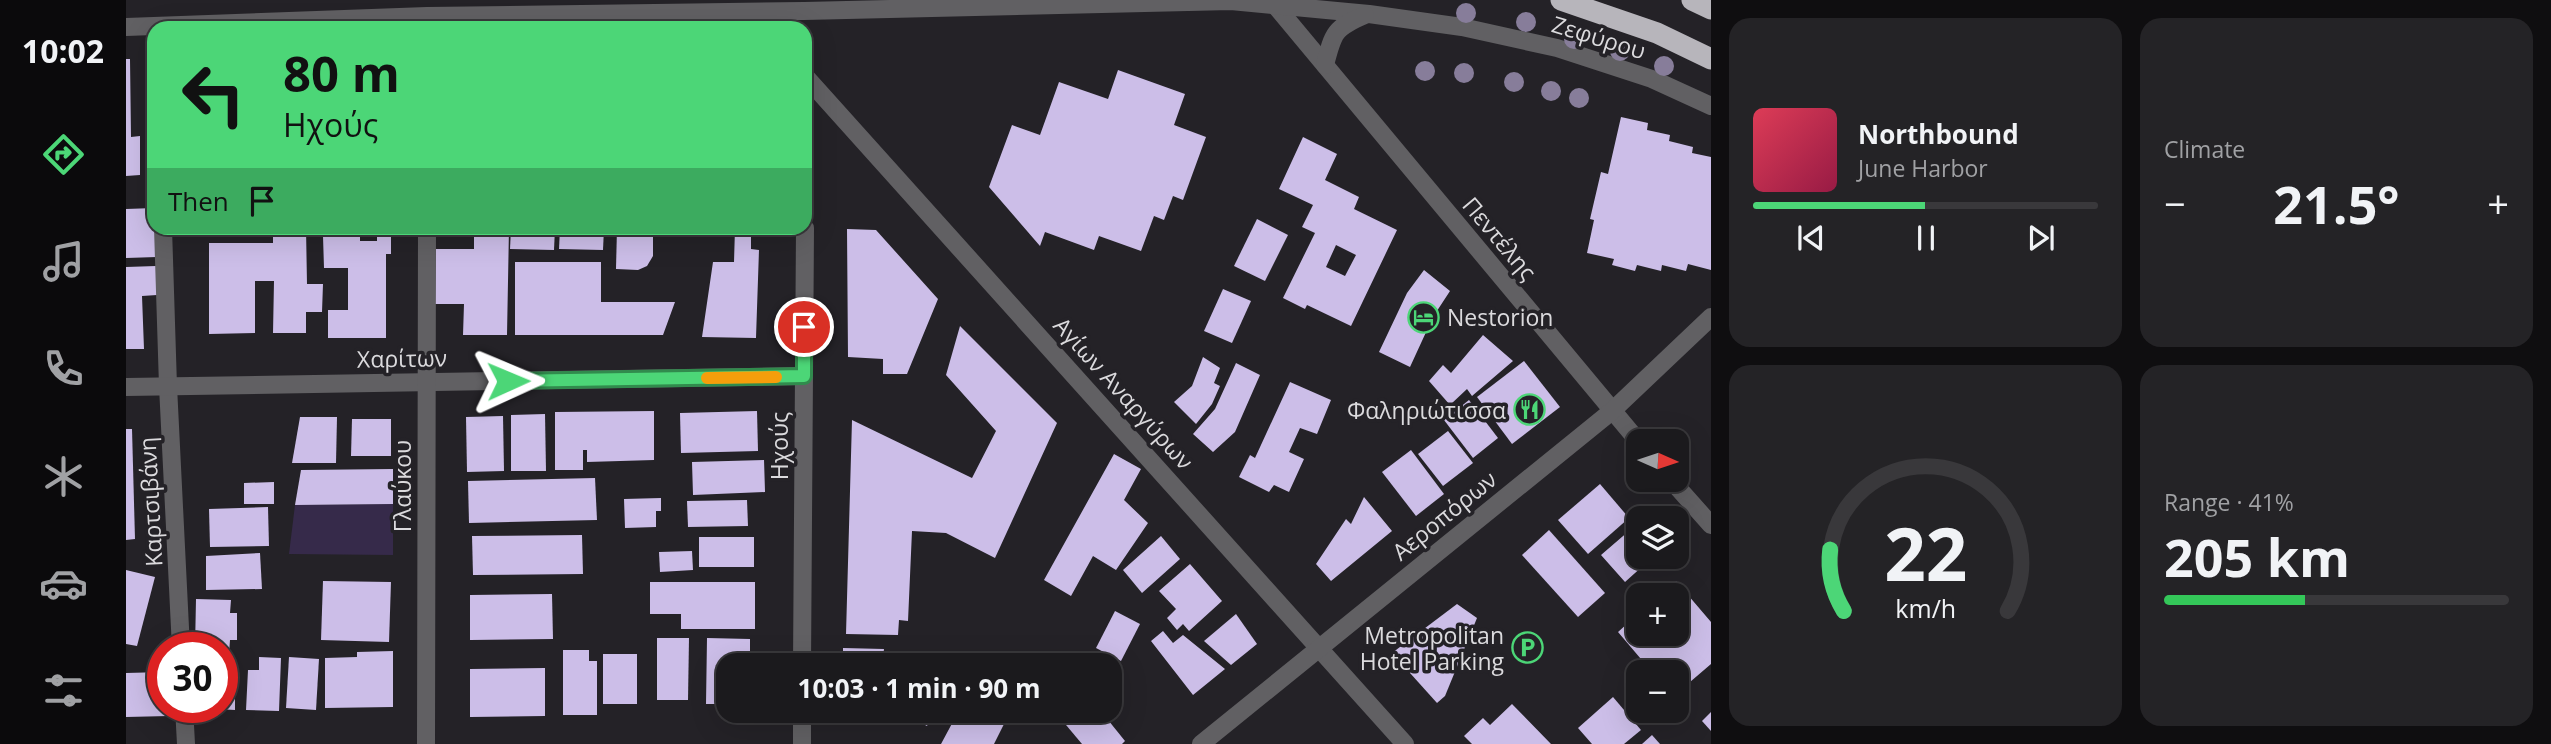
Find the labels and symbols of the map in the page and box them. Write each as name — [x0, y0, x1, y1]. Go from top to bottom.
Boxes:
street label: Ζεφύρου — [1548, 8, 1650, 66]
street label: Πεντέλης — [1456, 190, 1544, 286]
pin — [774, 297, 834, 357]
hotel icon: Nestorion — [1407, 300, 1441, 334]
place label: Nestorion — [1447, 301, 1553, 333]
street label: Αγίων Αναργύρων — [1047, 310, 1201, 476]
street label: Χαρίτων — [357, 341, 447, 375]
position arrow — [471, 344, 545, 418]
restaurant icon: Φαληριώτισσα — [1512, 393, 1546, 427]
place label: Φαληριώτισσα — [1347, 394, 1506, 426]
street label: Ηχούς — [763, 412, 795, 480]
north arrow — [1626, 429, 1689, 492]
street label: Καρτσιβάνη — [131, 436, 169, 568]
street label: Γλαύκου — [386, 440, 418, 532]
street label: Αεροπόρων — [1385, 463, 1503, 567]
place label: Metropolitan Hotel Parking — [1360, 619, 1504, 677]
parking icon: Metropolitan Hotel Parking — [1510, 631, 1544, 665]
speed limit sign: 30 — [147, 632, 238, 723]

